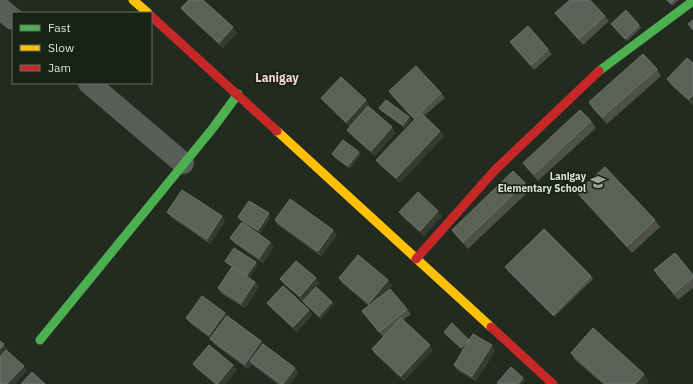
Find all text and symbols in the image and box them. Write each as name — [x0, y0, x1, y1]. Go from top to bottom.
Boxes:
legend — [12, 12, 152, 84]
text: Fast — [48, 20, 71, 35]
text: Slow — [48, 40, 74, 55]
text: Jam — [48, 60, 71, 75]
district label: Lanigay — [255, 70, 299, 85]
place label: Lanigay Elementary School — [498, 170, 587, 195]
school or university icon: Lanigay Elementary School — [589, 173, 607, 191]

